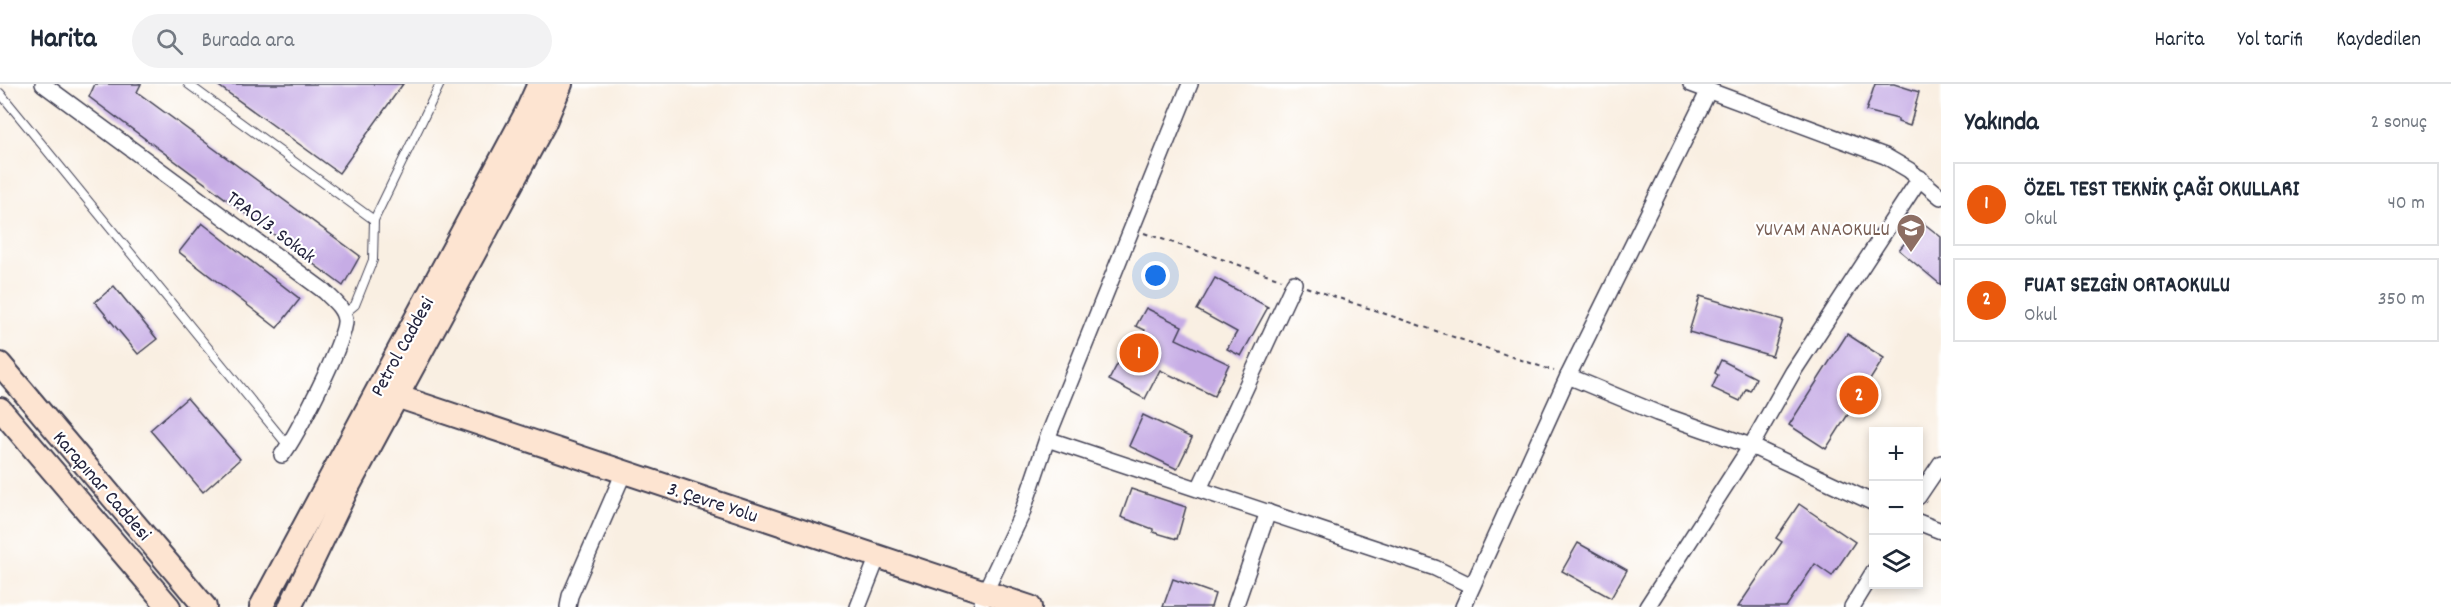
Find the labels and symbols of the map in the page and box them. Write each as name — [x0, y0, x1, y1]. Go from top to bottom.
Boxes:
street label: TPAO/3. Sokak — [220, 185, 321, 271]
school or university icon: YUVAM ANAOKULU — [1895, 212, 1927, 254]
place label: YUVAM ANAOKULU — [1756, 217, 1890, 245]
your location — [1141, 261, 1170, 290]
street label: Petrol Caddesi — [365, 292, 443, 402]
pin: 1 — [1120, 330, 1158, 376]
pin: 2 — [1840, 372, 1878, 418]
street label: Karapınar Caddesi — [45, 426, 157, 548]
street label: 3. Çevre Yolu — [663, 476, 761, 532]

